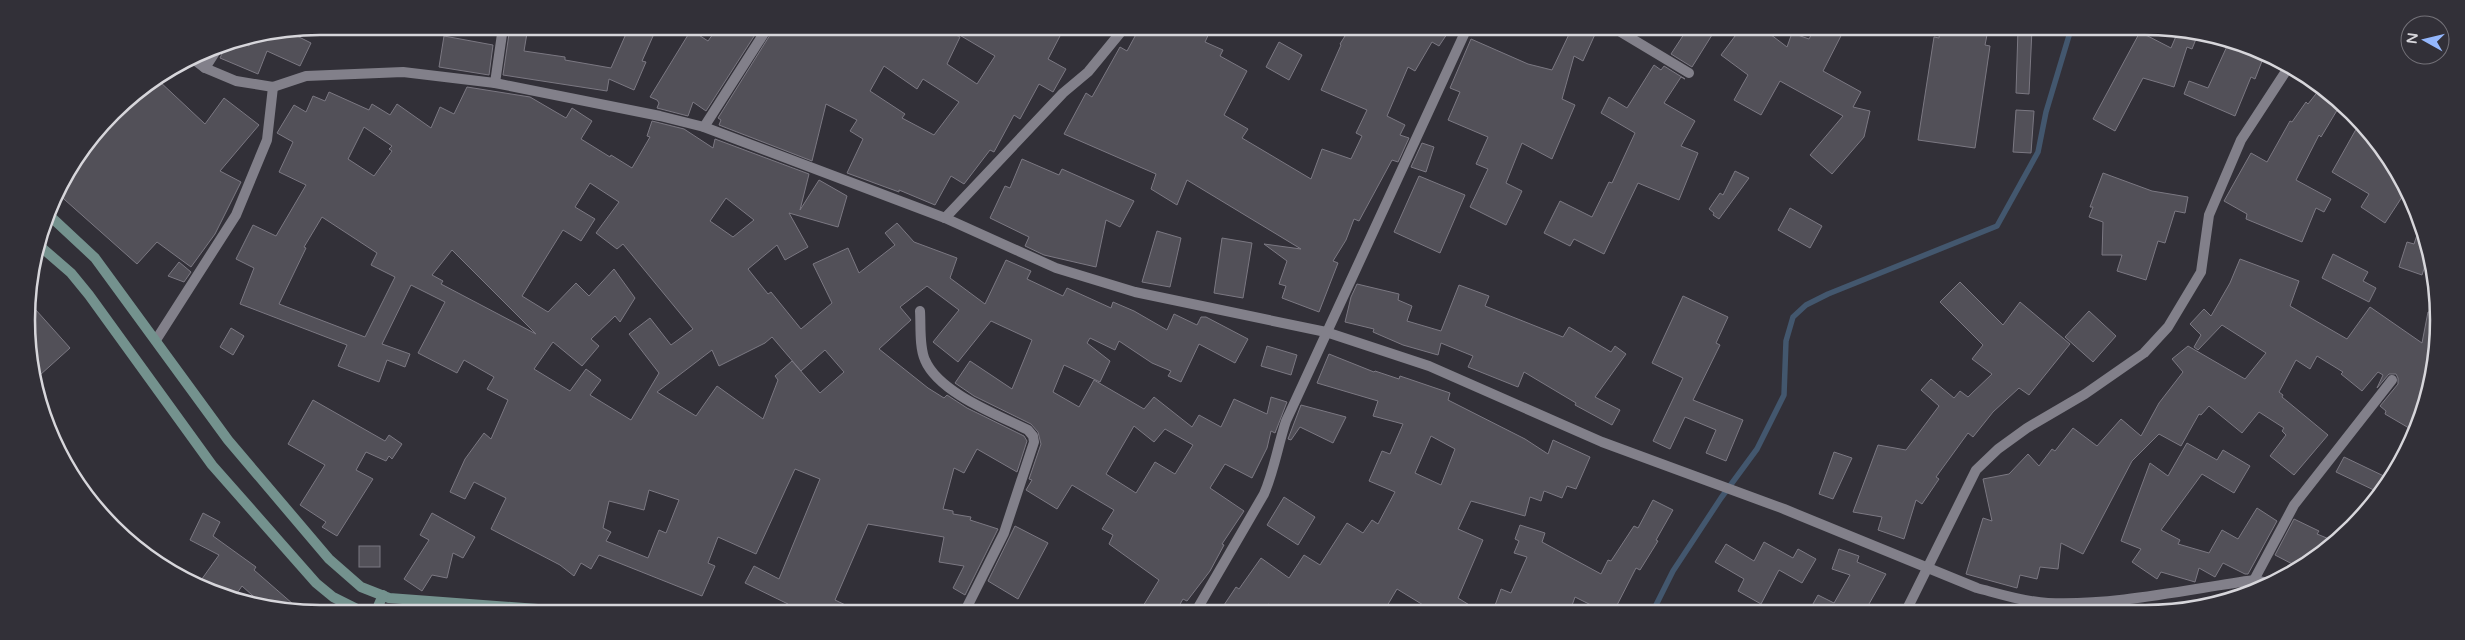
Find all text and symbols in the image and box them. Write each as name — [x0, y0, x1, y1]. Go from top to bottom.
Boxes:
north arrow — [2400, 15, 2450, 65]
text: N — [2403, 32, 2422, 45]

